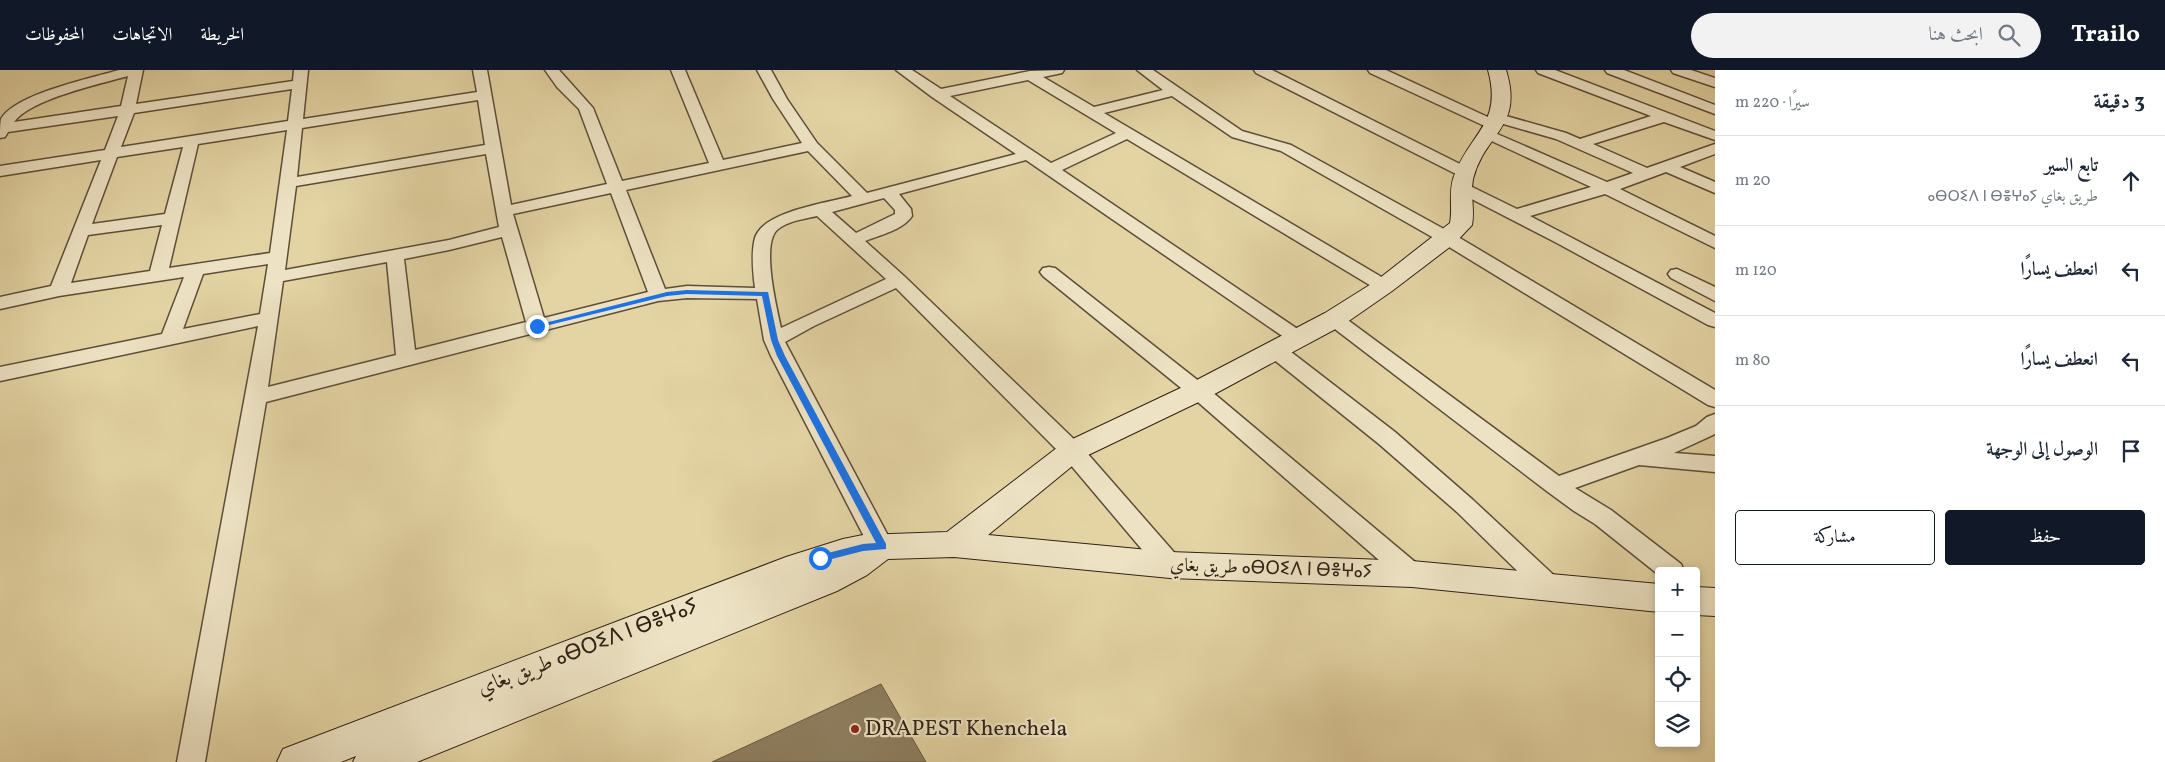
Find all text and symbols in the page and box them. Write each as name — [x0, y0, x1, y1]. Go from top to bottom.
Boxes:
search box — [1691, 13, 2041, 58]
text: Trailo — [2071, 18, 2140, 52]
icon: search — [1995, 21, 2023, 49]
text: ابحث هنا — [1929, 22, 1983, 48]
text: المحفوظات — [25, 23, 84, 48]
text: الاتجاهات — [112, 23, 172, 48]
text: الخريطة — [200, 23, 244, 48]
text: 3 دقيقة — [2093, 88, 2145, 117]
text: سيرًا · 220 m — [1735, 92, 1810, 114]
text: تابع السير — [2045, 153, 2098, 179]
icon: ahead — [2117, 167, 2145, 195]
text: 20 m — [1735, 170, 1770, 192]
text: طريق بغاي ⴰⴱⵔⵉⴷ ⵏ ⴱⴻⵖⴰⵢ — [1928, 186, 2098, 208]
text: انعطف يسارًا — [2020, 257, 2098, 283]
icon: left — [2117, 257, 2145, 285]
text: 120 m — [1735, 260, 1777, 282]
route end — [526, 315, 549, 338]
text: انعطف يسارًا — [2020, 347, 2098, 373]
icon: left — [2117, 347, 2145, 375]
text: 80 m — [1735, 350, 1770, 372]
text: الوصول إلى الوجهة — [1986, 437, 2098, 463]
icon: arrive — [2117, 437, 2145, 465]
button: مشاركة — [1735, 510, 1935, 565]
button: حفظ — [1945, 510, 2145, 565]
route start — [809, 547, 832, 570]
street label: طريق بغاي ⴰⴱⵔⵉⴷ ⵏ ⴱⴻⵖⴰⵢ — [1169, 552, 1373, 587]
map controls — [1655, 567, 1700, 747]
button: + — [1655, 567, 1700, 612]
street label: طريق بغاي ⴰⴱⵔⵉⴷ ⵏ ⴱⴻⵖⴰⵢ — [473, 592, 703, 704]
button: − — [1655, 612, 1700, 657]
button: locate — [1655, 657, 1700, 702]
button: layers — [1655, 702, 1700, 747]
place label: DRAPEST Khenchela — [865, 714, 1067, 745]
marker: DRAPEST Khenchela — [849, 723, 861, 735]

